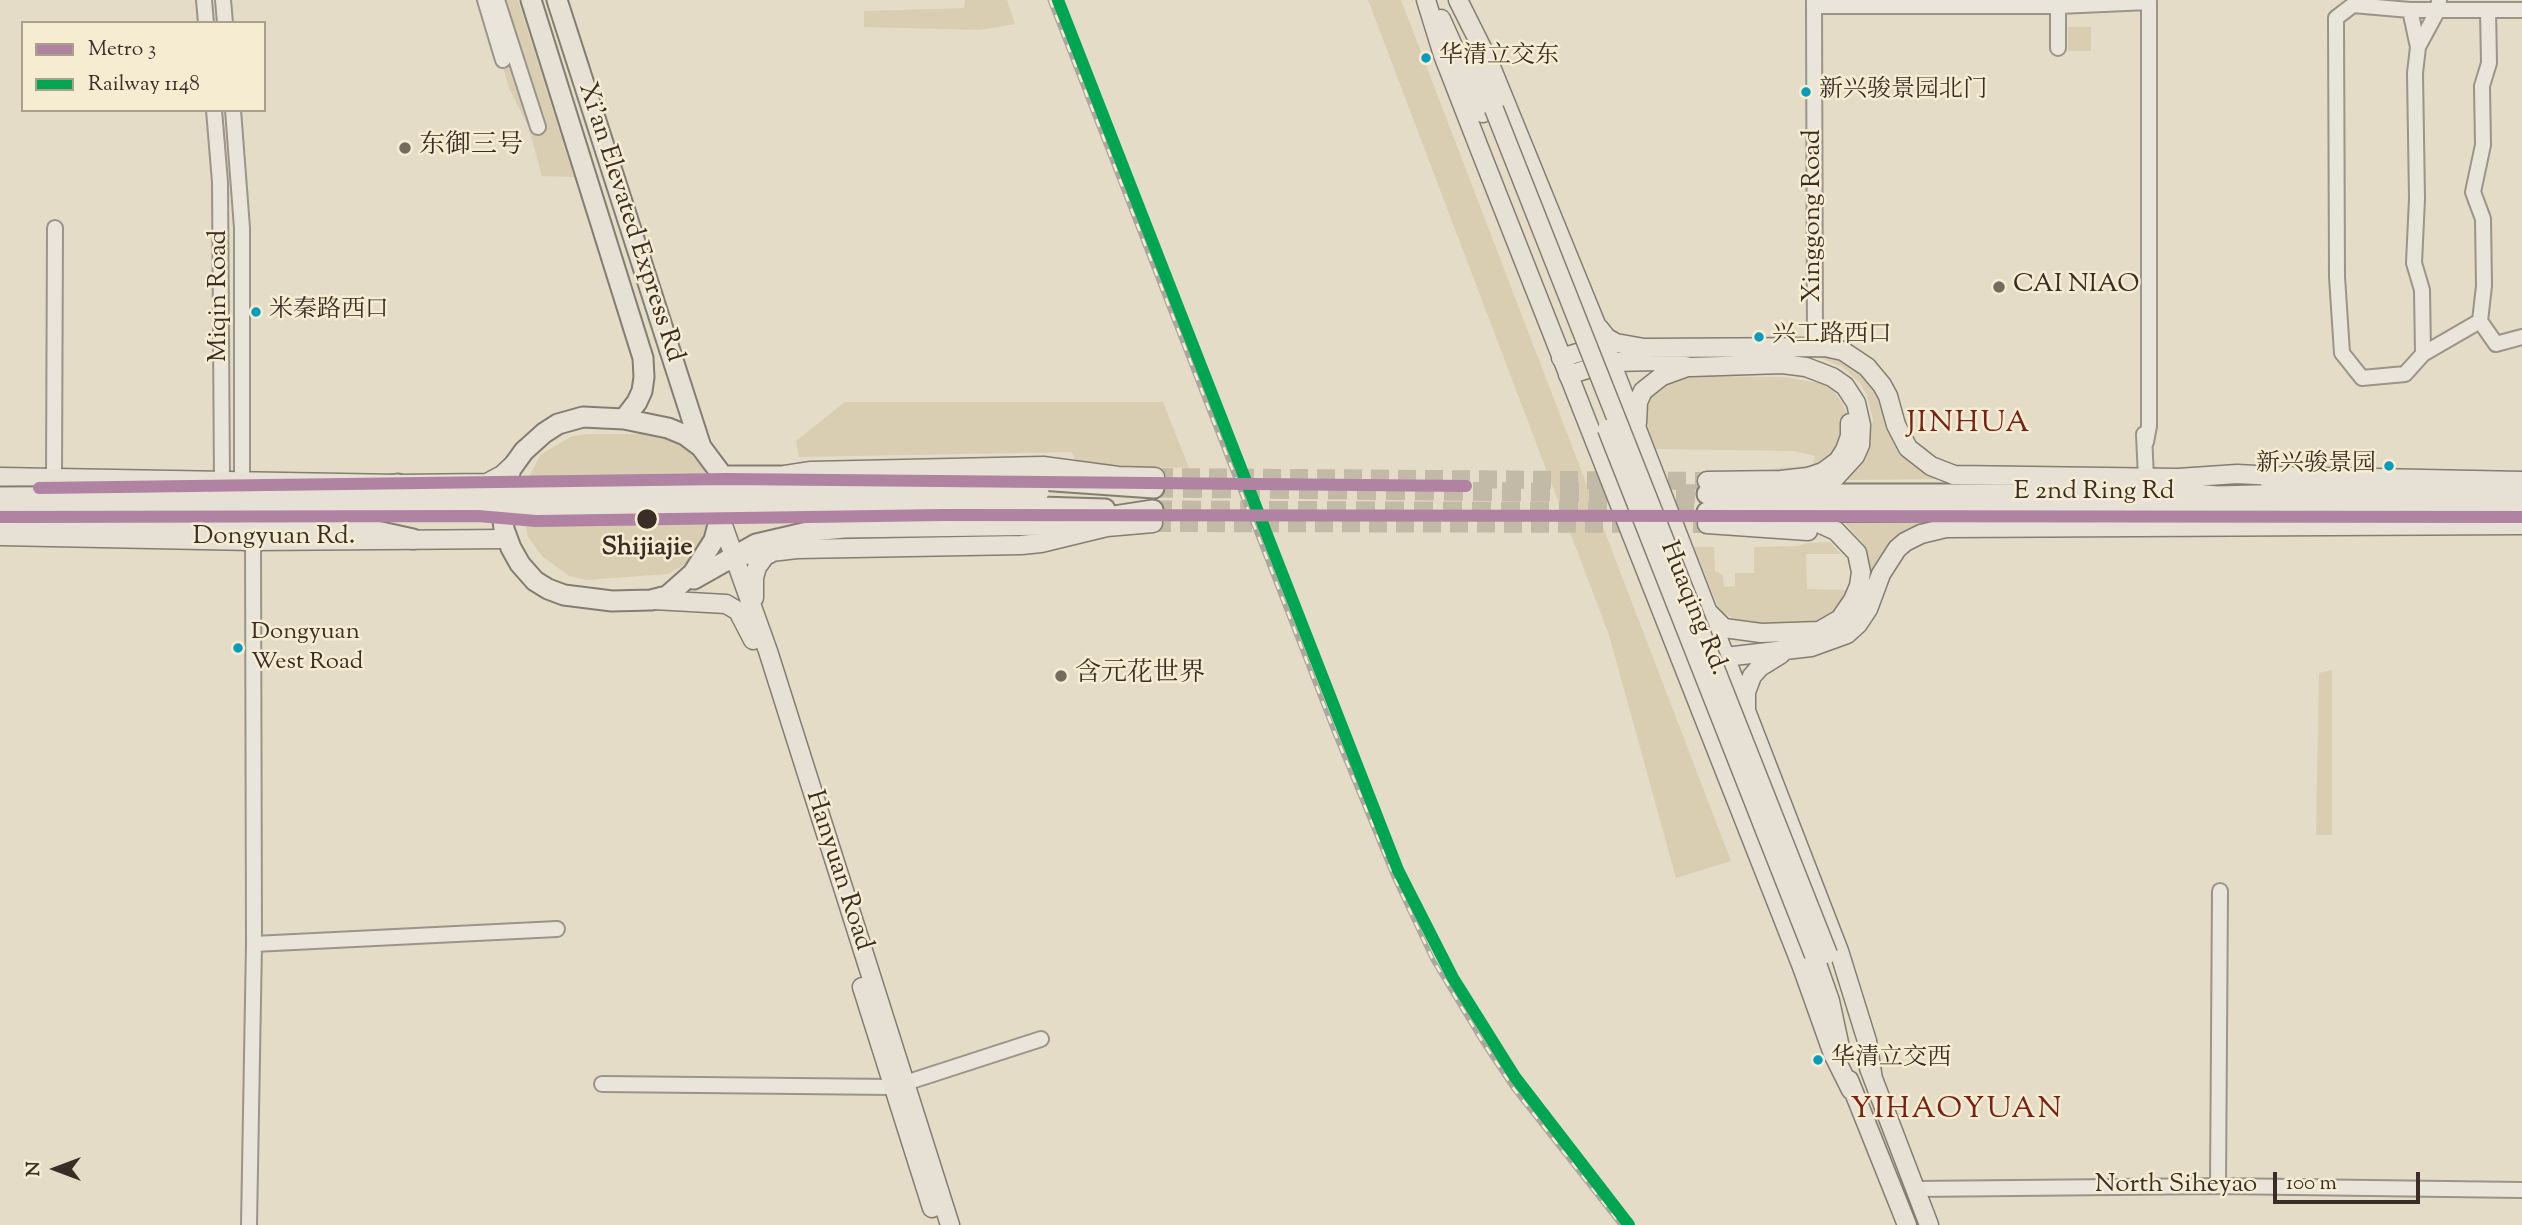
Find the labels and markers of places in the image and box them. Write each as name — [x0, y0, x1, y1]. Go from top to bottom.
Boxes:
place label: 华清立交东 — [1439, 44, 1559, 72]
marker: 华清立交东 — [1419, 51, 1433, 65]
place label: 新兴骏景园北门 — [1819, 78, 1987, 106]
marker: 新兴骏景园北门 — [1799, 85, 1813, 99]
place label: 东御三号 — [419, 132, 523, 164]
marker: 东御三号 — [397, 140, 413, 156]
place label: CAI NIAO — [2013, 271, 2139, 303]
marker: CAI NIAO — [1991, 279, 2007, 295]
place label: 米秦路西口 — [269, 298, 389, 326]
marker: 米秦路西口 — [249, 305, 263, 319]
place label: 兴工路西口 — [1772, 323, 1892, 351]
marker: 兴工路西口 — [1752, 330, 1766, 344]
place label: 新兴骏景园 — [2256, 452, 2376, 480]
marker: 新兴骏景园 — [2382, 459, 2396, 473]
marker: Shijiajie — [635, 507, 659, 531]
place label: Shijiajie — [602, 534, 692, 566]
place label: Dongyuan West Road — [251, 620, 363, 676]
marker: Dongyuan West Road — [231, 641, 245, 655]
place label: 含元花世界 — [1075, 660, 1205, 692]
marker: 含元花世界 — [1053, 668, 1069, 684]
place label: 华清立交西 — [1831, 1046, 1951, 1074]
marker: 华清立交西 — [1811, 1053, 1825, 1067]

